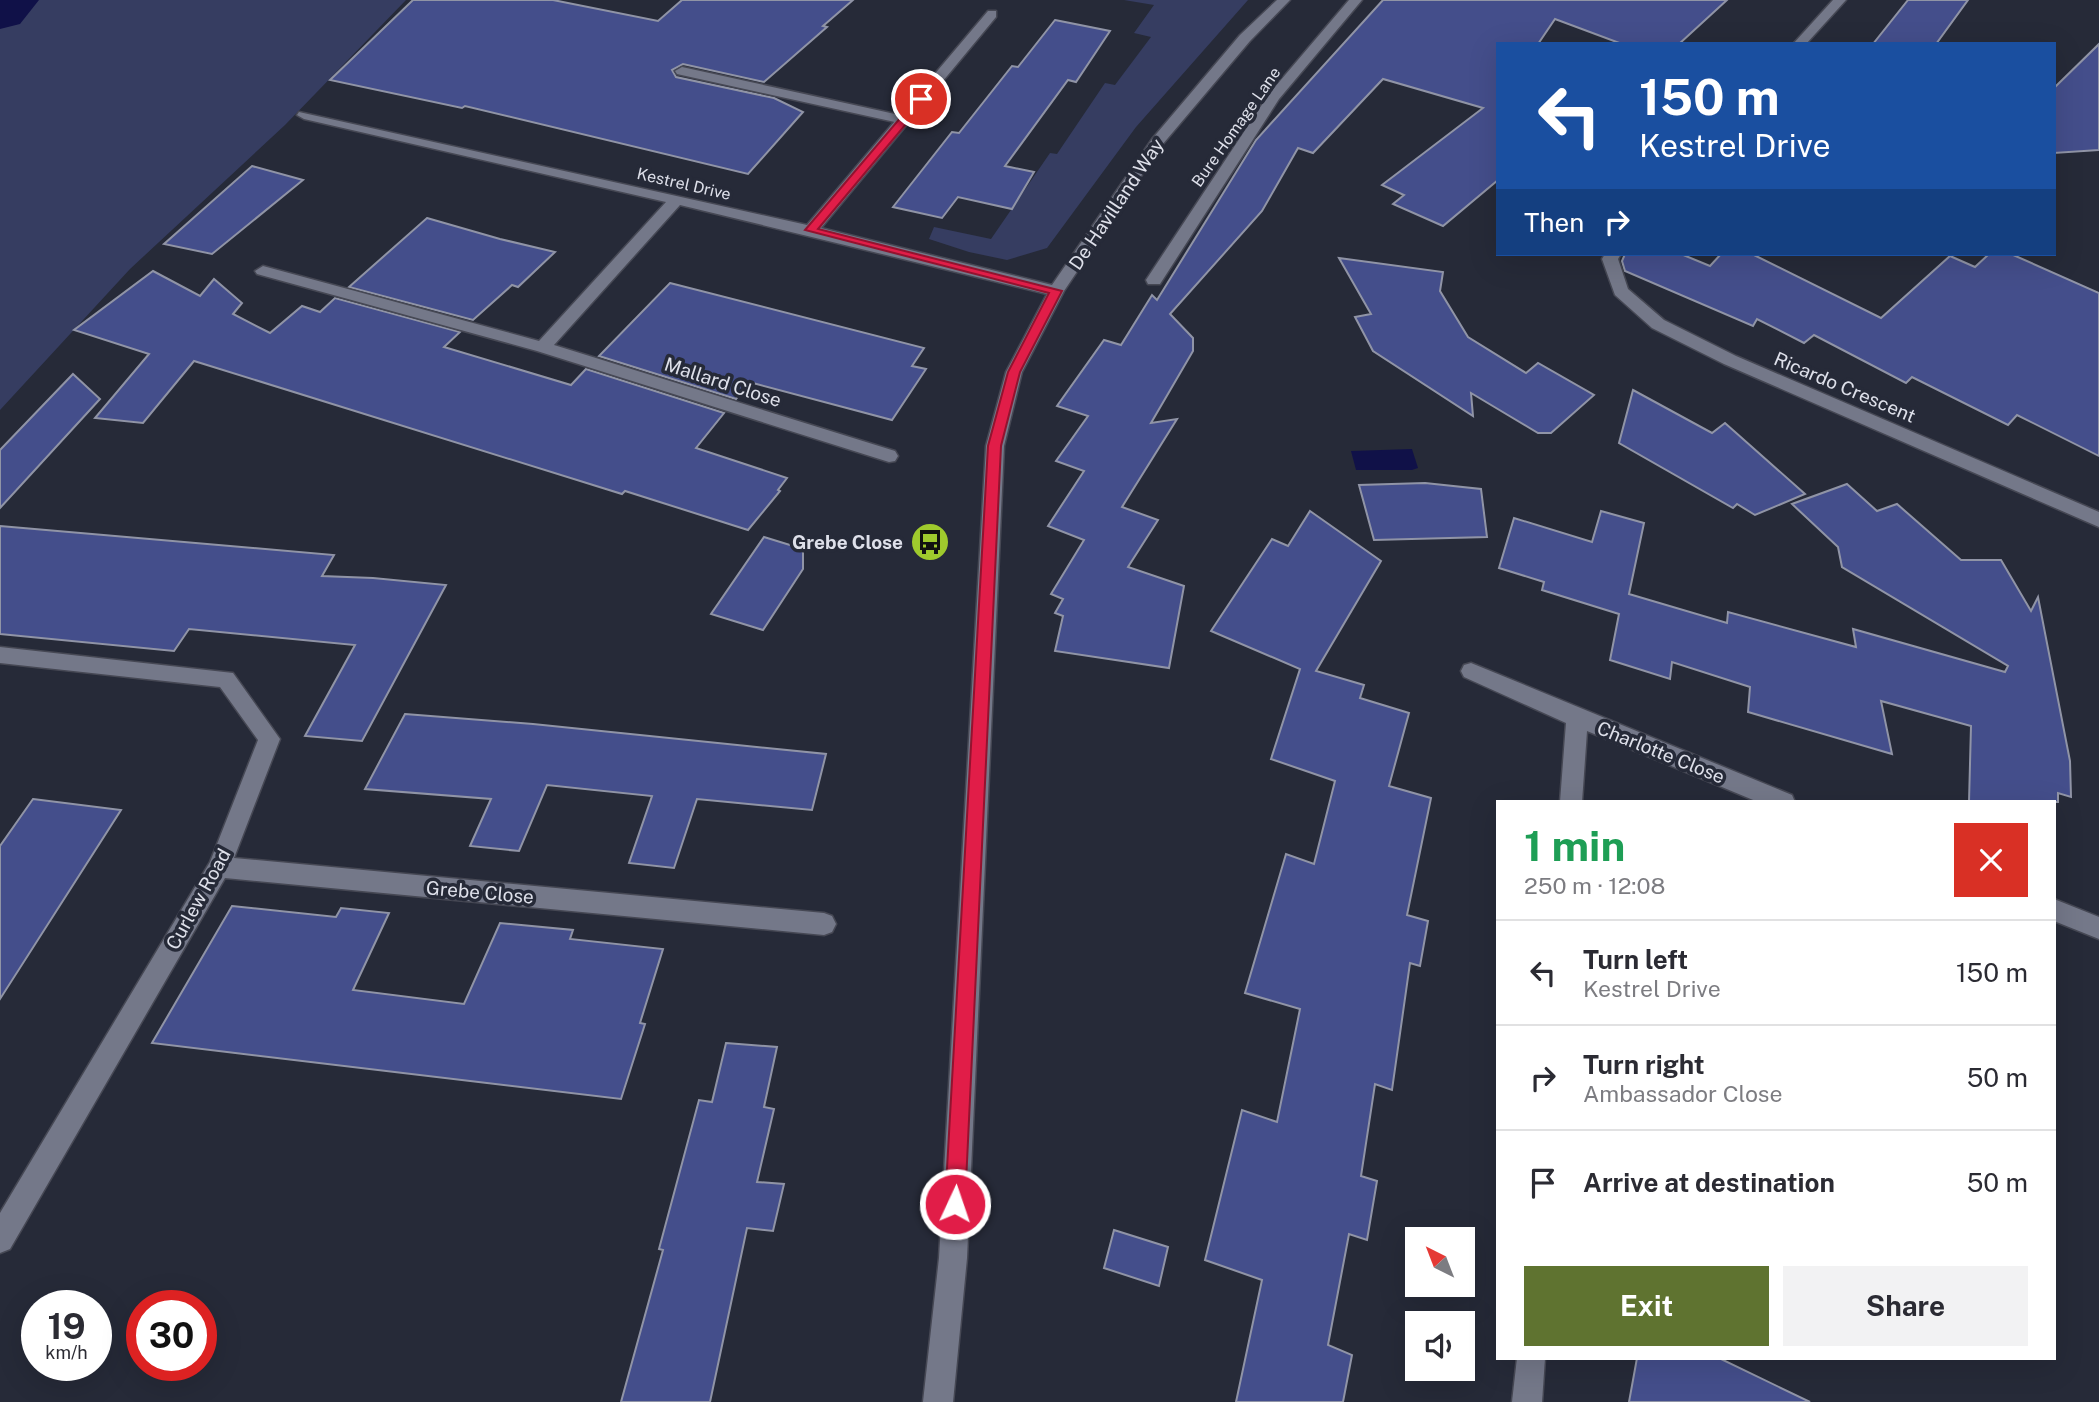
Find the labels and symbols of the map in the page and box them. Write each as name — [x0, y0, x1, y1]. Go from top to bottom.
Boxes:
street label: Bure Homage Lane — [1188, 64, 1284, 190]
pin — [891, 69, 951, 129]
street label: De Havilland Way — [1064, 134, 1168, 274]
street label: Kestrel Drive — [635, 164, 733, 204]
street label: Ricardo Crescent — [1771, 347, 1919, 427]
street label: Mallard Close — [662, 353, 784, 411]
bus stop icon: Grebe Close — [909, 521, 951, 563]
place label: Grebe Close — [792, 531, 903, 553]
street label: Charlotte Close — [1594, 716, 1728, 788]
street label: Curlew Road — [161, 845, 235, 953]
street label: Grebe Close — [425, 876, 535, 908]
position arrow — [918, 1167, 992, 1241]
north arrow — [1405, 1227, 1475, 1297]
speed limit sign: 30 — [126, 1290, 217, 1381]

